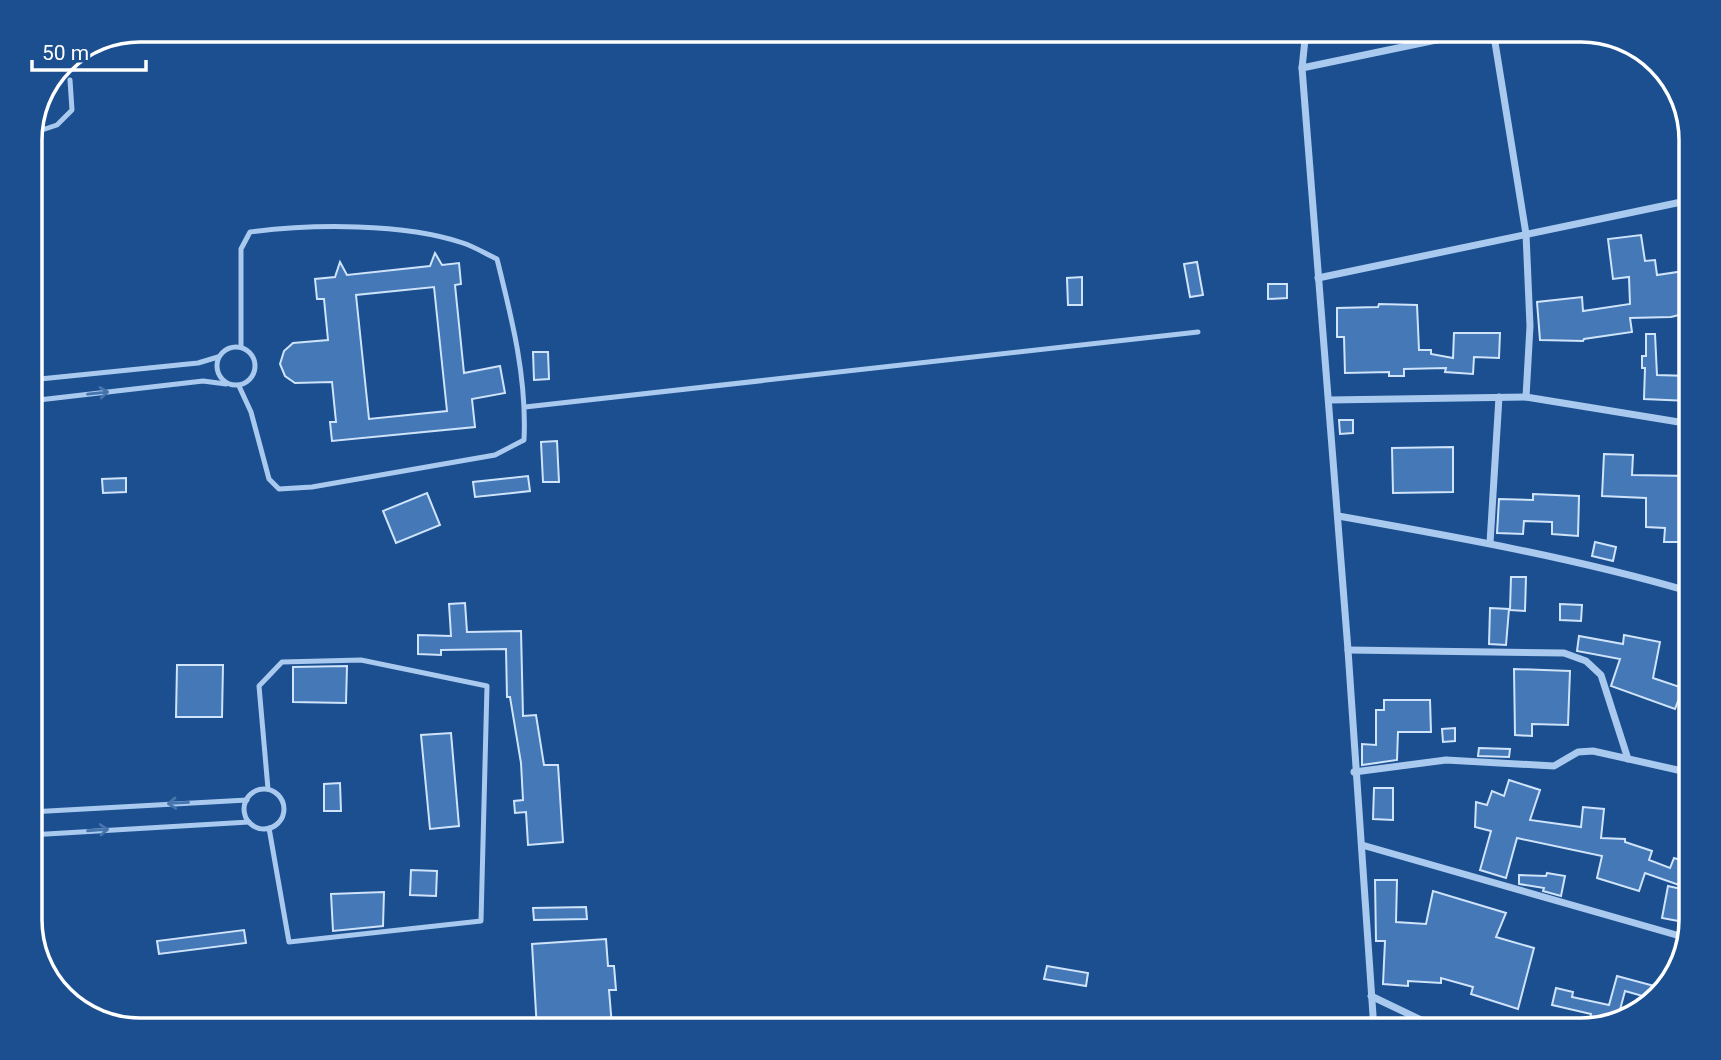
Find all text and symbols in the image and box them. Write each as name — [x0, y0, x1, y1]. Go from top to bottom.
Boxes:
scale bar — [32, 28, 145, 72]
text: 50 m — [42, 41, 89, 65]
one-way arrow — [86, 386, 109, 399]
one-way arrow — [168, 797, 190, 810]
one-way arrow — [86, 823, 109, 836]

